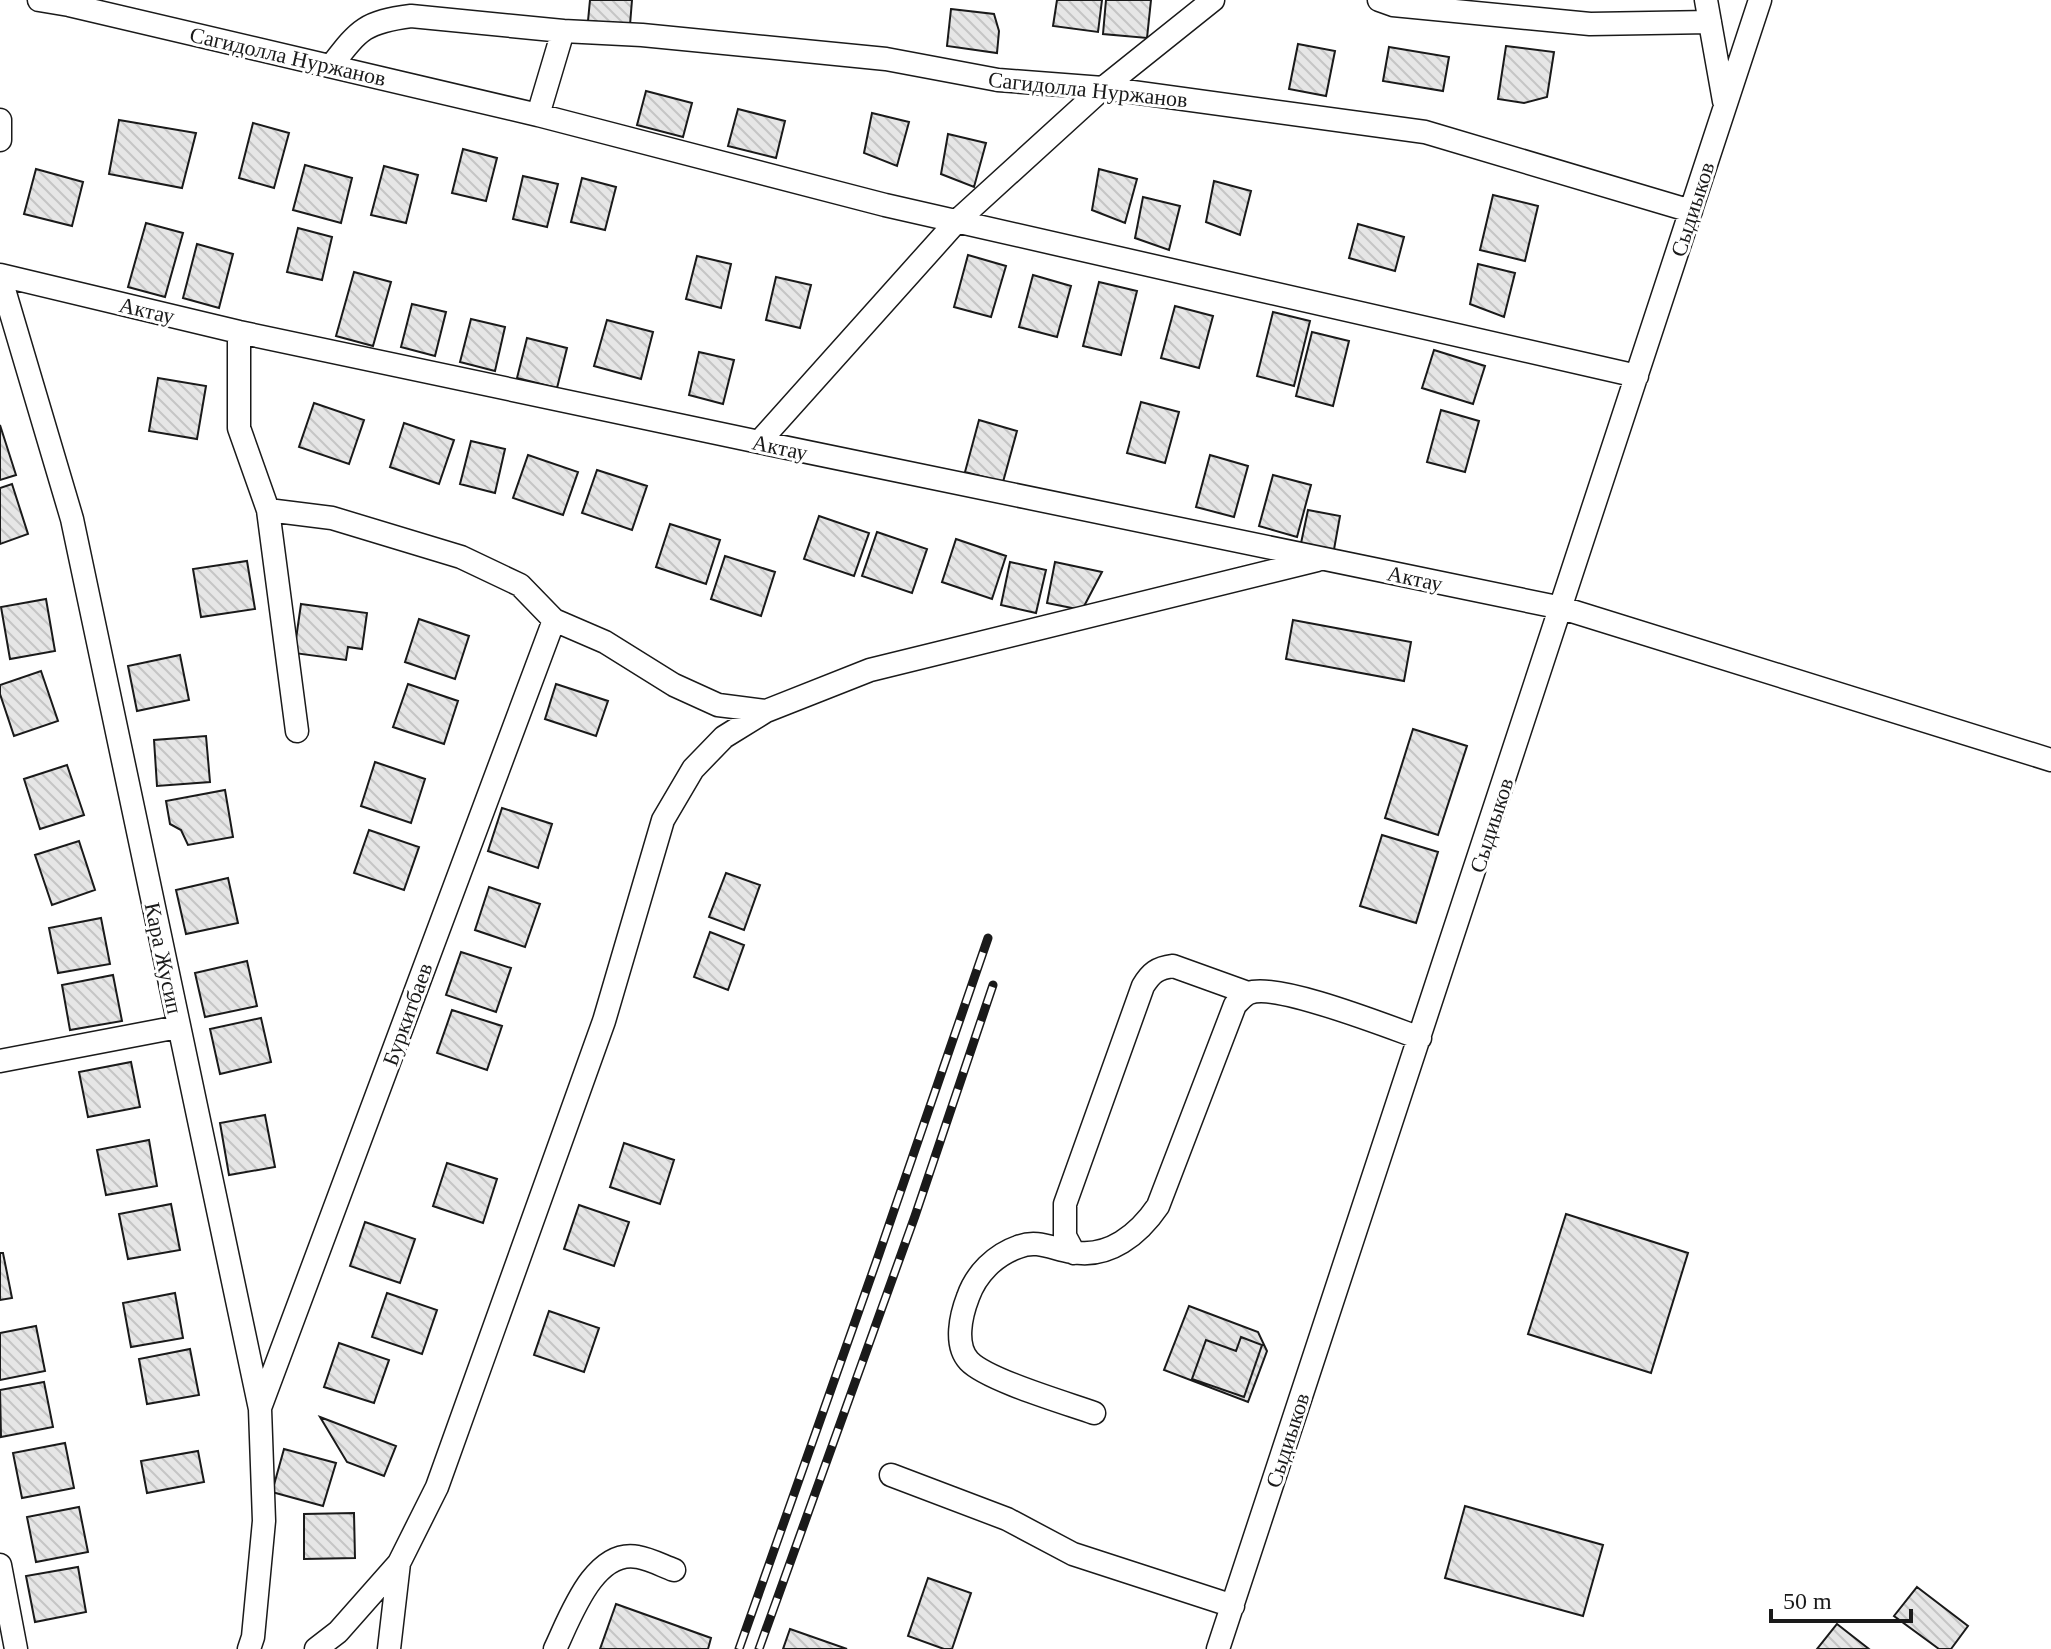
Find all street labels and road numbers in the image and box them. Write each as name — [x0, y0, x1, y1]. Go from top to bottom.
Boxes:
street label: Сагидолла Нуржанов — [187, 22, 388, 91]
street label: Сагидолла Нуржанов — [987, 67, 1189, 112]
street label: Сыдиыков — [1665, 159, 1720, 260]
street label: Актау — [117, 292, 177, 329]
street label: Актау — [750, 429, 810, 466]
street label: Актау — [1385, 560, 1445, 597]
street label: Сыдиыков — [1464, 775, 1519, 876]
street label: Кара Жусип — [139, 900, 188, 1016]
street label: Буркитбаев — [377, 959, 438, 1069]
street label: Сыдиыков — [1260, 1390, 1315, 1491]

